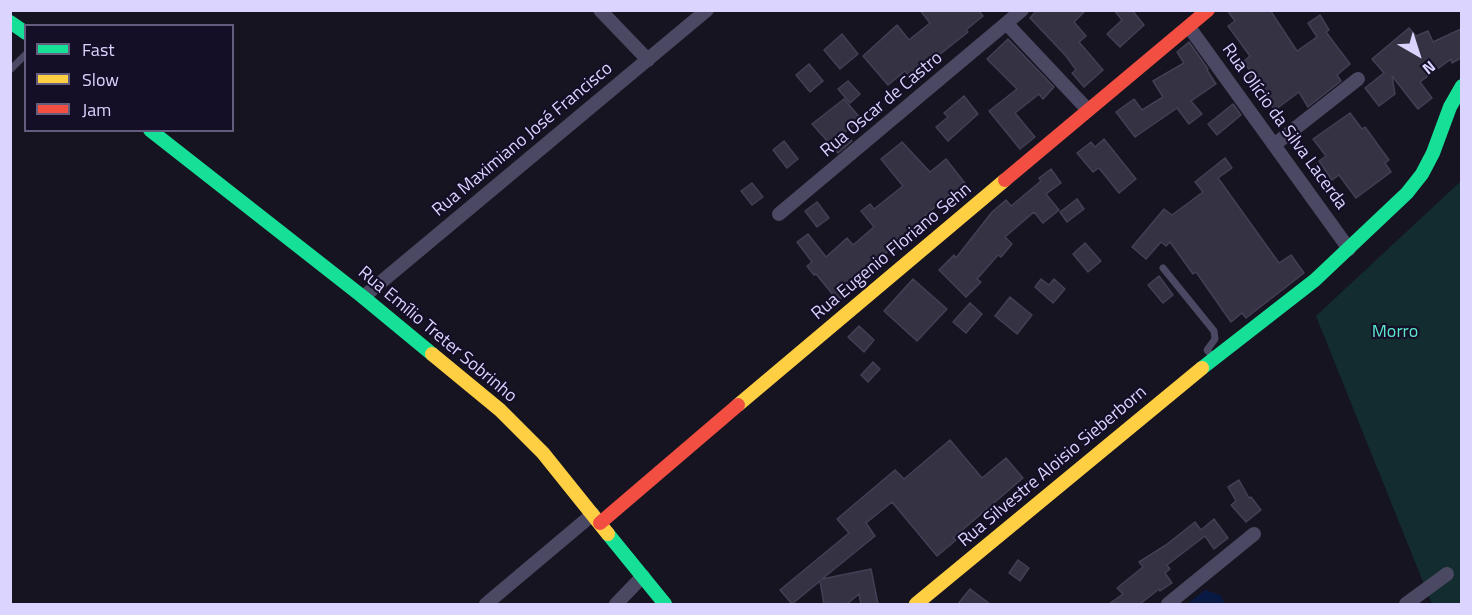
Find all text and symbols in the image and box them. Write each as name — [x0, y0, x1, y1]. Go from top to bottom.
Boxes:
legend — [24, 24, 234, 132]
north arrow — [1388, 24, 1448, 84]
text: Fast — [82, 36, 115, 63]
street label: Rua Olício da Silva Lacerda — [1217, 40, 1351, 214]
street label: Rua Oscar de Castro — [817, 48, 947, 162]
text: N — [1417, 55, 1441, 81]
street label: Rua Maximiano José Francisco — [429, 58, 617, 222]
text: Slow — [82, 66, 119, 93]
text: Jam — [82, 96, 111, 123]
street label: Rua Eugenio Floriano Sehn — [808, 179, 976, 325]
street label: Rua Emílio Treter Sobrinho — [353, 262, 521, 408]
park label: Morro — [1372, 322, 1418, 344]
street label: Rua Silvestre Aloisio Sieberborn — [954, 382, 1152, 552]

